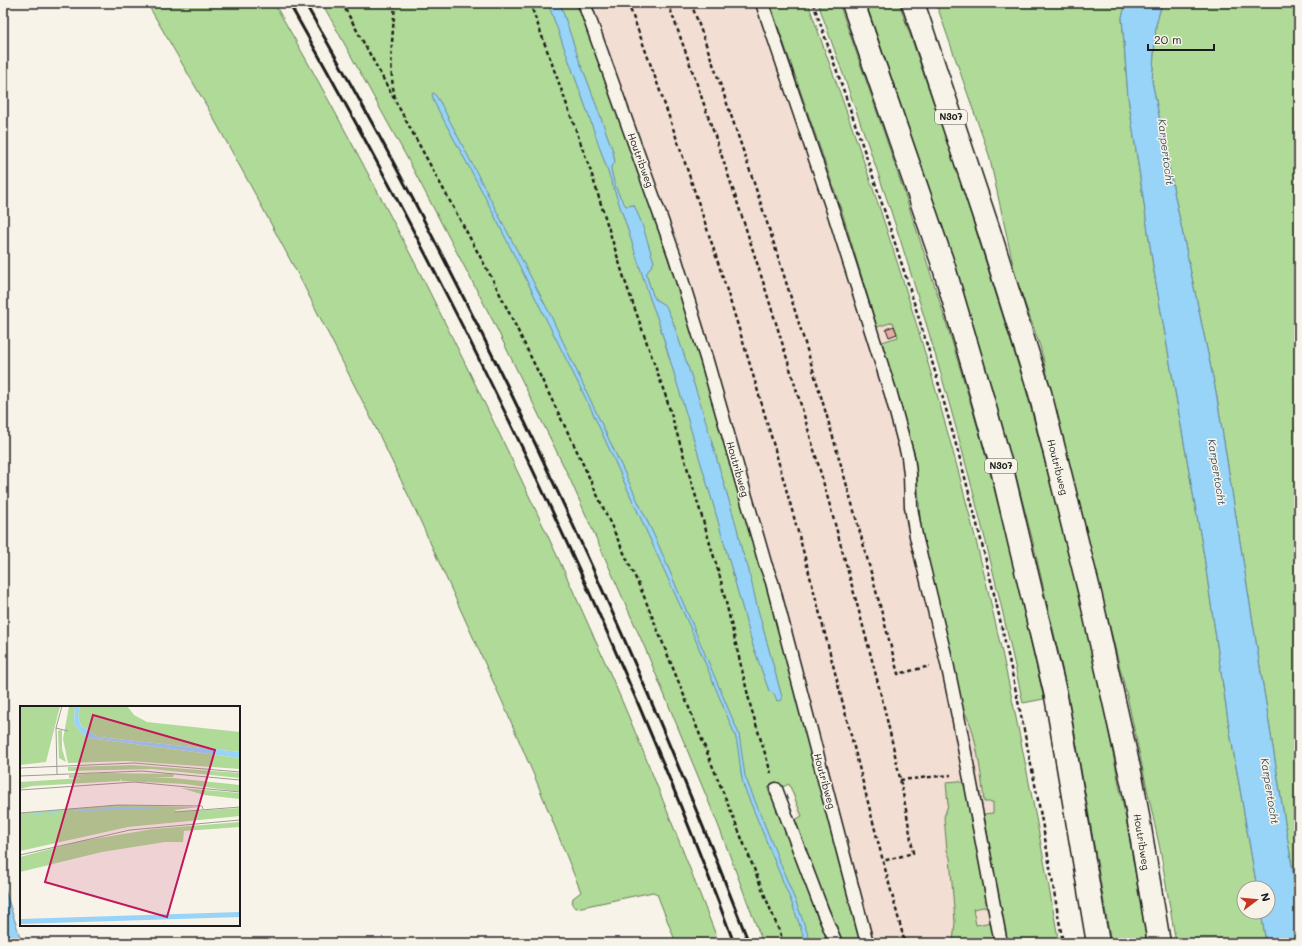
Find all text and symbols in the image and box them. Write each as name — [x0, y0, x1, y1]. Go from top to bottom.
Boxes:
scale bar — [1148, 26, 1214, 52]
text: 20 m — [1154, 31, 1182, 47]
road number: N307 — [935, 110, 967, 124]
water label: Karpertocht — [1155, 118, 1178, 186]
street label: Houtribweg — [625, 131, 657, 189]
street label: Houtribweg — [1044, 438, 1072, 497]
water label: Karpertocht — [1205, 438, 1230, 506]
street label: Houtribweg — [723, 440, 753, 499]
road number: N307 — [985, 459, 1017, 473]
inset map — [20, 706, 240, 926]
street label: Houtribweg — [811, 752, 839, 811]
water label: Karpertocht — [1258, 757, 1283, 825]
street label: Houtribweg — [1131, 813, 1153, 872]
north arrow — [1236, 880, 1276, 920]
text: N — [1258, 891, 1274, 903]

